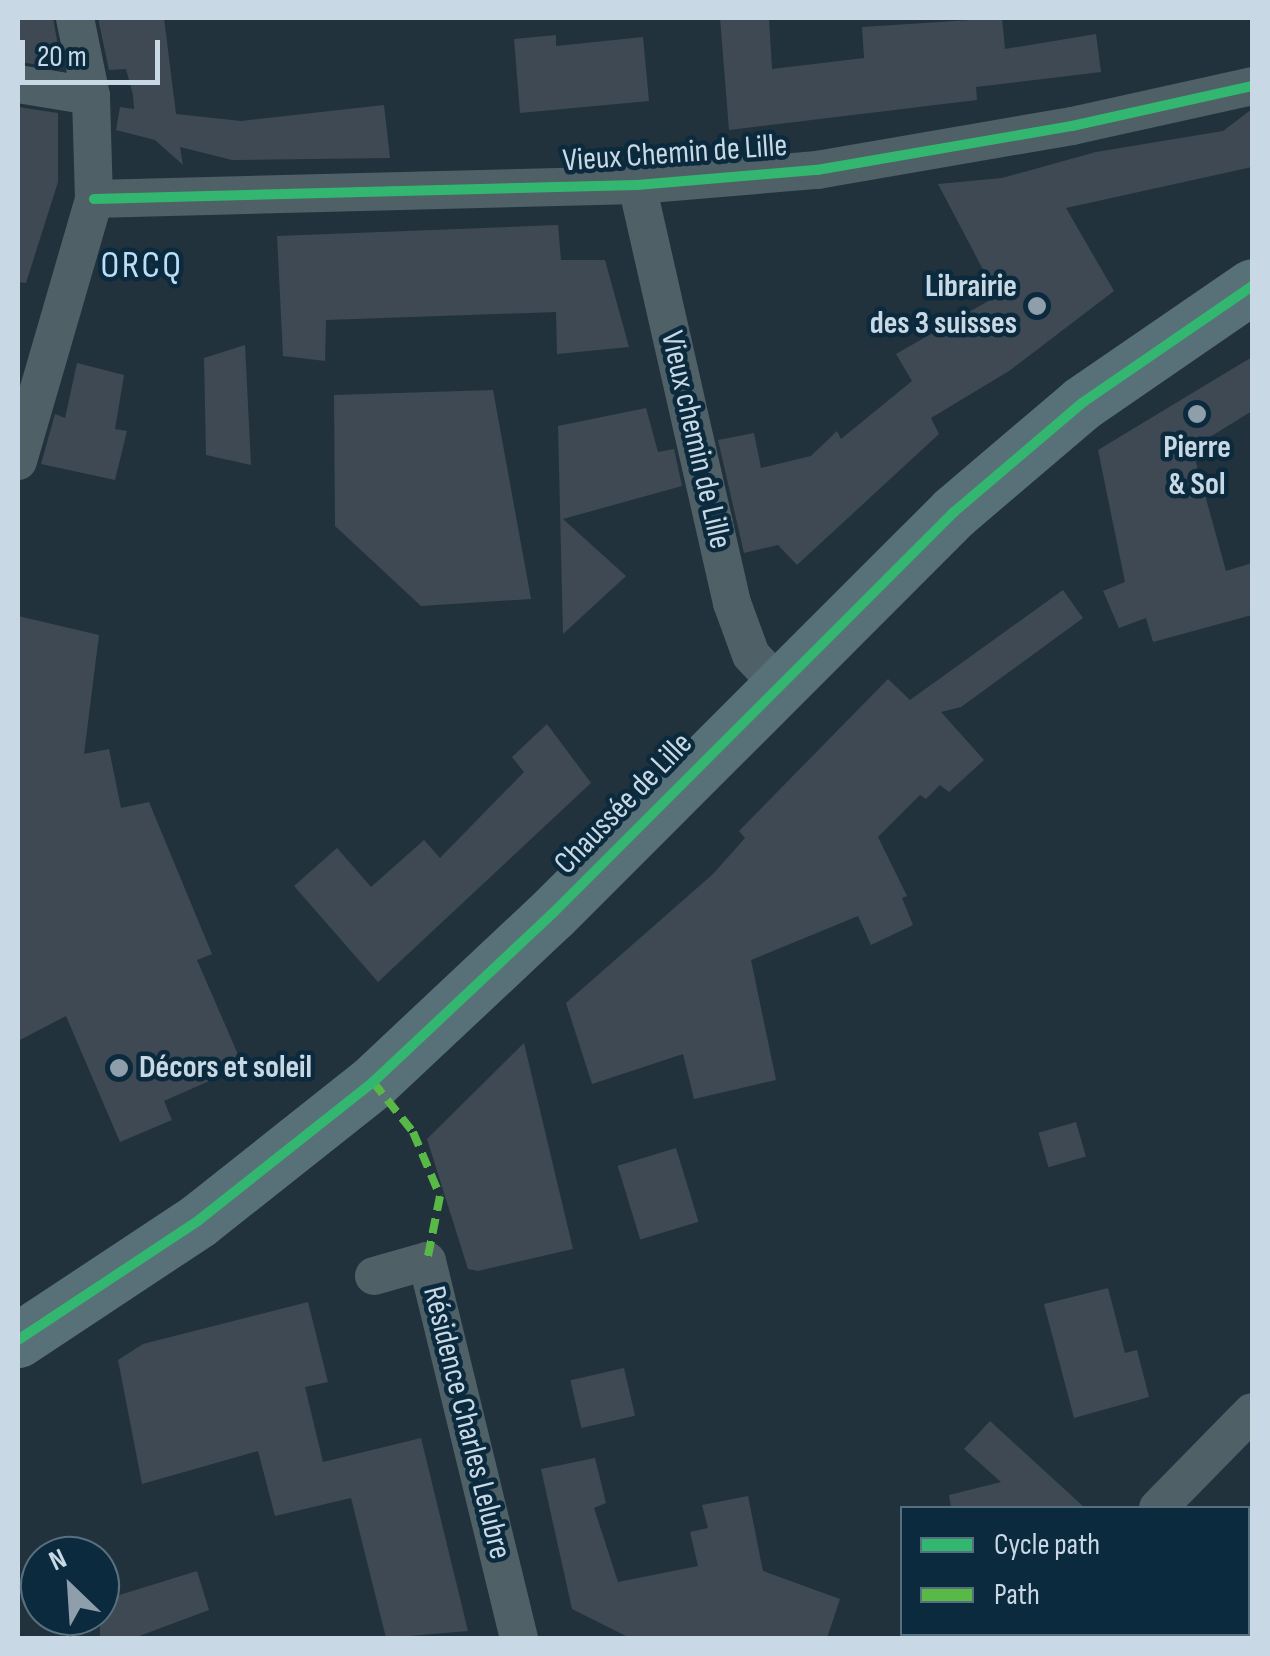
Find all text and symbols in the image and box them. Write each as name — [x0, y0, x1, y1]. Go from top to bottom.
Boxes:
scale bar — [25, 20, 165, 82]
text: 20 m — [37, 39, 87, 75]
street label: Vieux Chemin de Lille — [561, 127, 789, 181]
district label: ORCQ — [101, 243, 183, 289]
place label: Librairie des 3 suisses — [870, 269, 1017, 344]
marker: Librairie des 3 suisses — [1026, 295, 1048, 317]
street label: Vieux chemin de Lille — [651, 327, 739, 553]
marker: Pierre & Sol — [1186, 403, 1208, 425]
place label: Pierre & Sol — [1163, 430, 1231, 505]
street label: Chaussée de Lille — [547, 725, 701, 883]
place label: Décors et soleil — [139, 1049, 312, 1087]
marker: Décors et soleil — [108, 1057, 130, 1079]
street label: Résidence Charles Lelubre — [414, 1283, 518, 1563]
legend — [900, 1506, 1250, 1636]
text: Cycle path — [994, 1527, 1100, 1563]
north arrow — [20, 1536, 120, 1636]
text: N — [44, 1542, 72, 1578]
text: Path — [994, 1577, 1040, 1613]

